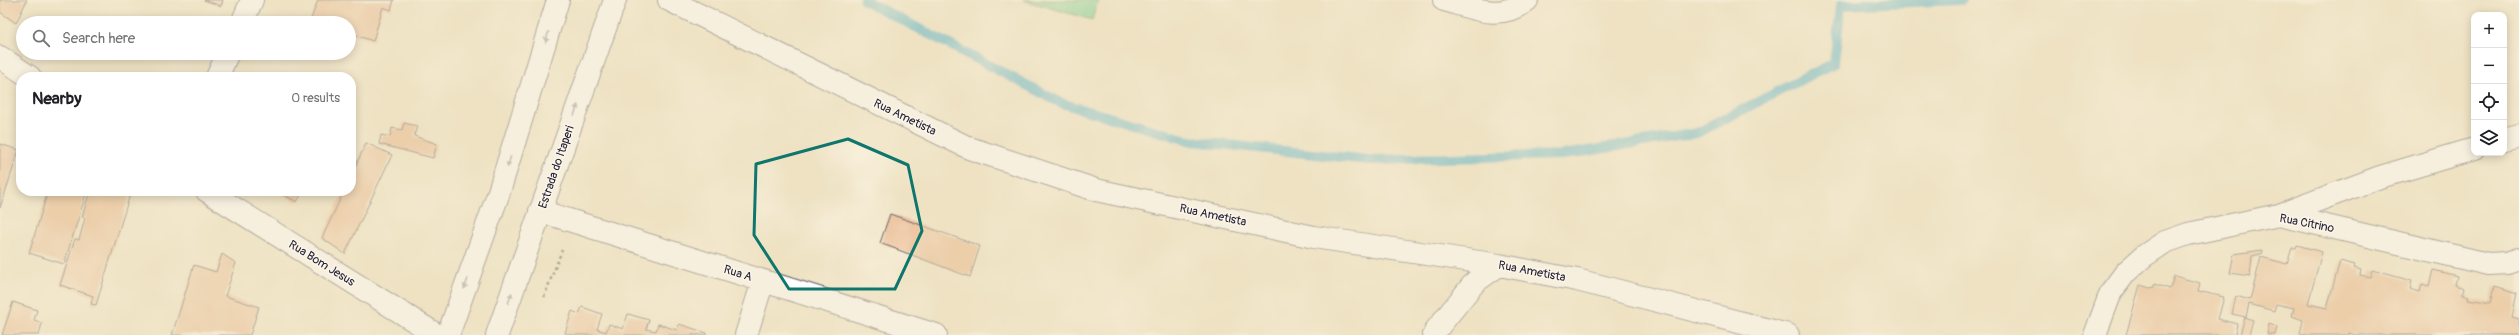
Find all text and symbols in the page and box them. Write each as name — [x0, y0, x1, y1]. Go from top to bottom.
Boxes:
map controls — [2471, 12, 2507, 156]
button: + — [2471, 12, 2507, 48]
search box — [16, 16, 356, 60]
icon: search — [30, 27, 52, 49]
text: Search here — [62, 29, 135, 48]
one-way arrow — [544, 32, 550, 44]
button: − — [2471, 48, 2507, 84]
button: locate — [2471, 84, 2507, 120]
text: Nearby — [32, 88, 81, 109]
text: 0 results — [291, 90, 340, 106]
street label: Rua Ametista — [871, 96, 939, 139]
one-way arrow — [574, 103, 580, 115]
button: layers — [2471, 120, 2507, 156]
street label: Estrada do Itaperi — [535, 124, 578, 211]
one-way arrow — [505, 156, 511, 168]
street label: Rua Ametista — [1178, 201, 1248, 230]
street label: Rua Citrino — [2278, 211, 2336, 236]
street label: Rua Bom Jesus — [286, 237, 358, 290]
street label: Rua Ametista — [1497, 258, 1567, 285]
street label: Rua A — [722, 262, 754, 285]
one-way arrow — [463, 279, 469, 291]
one-way arrow — [507, 292, 513, 304]

